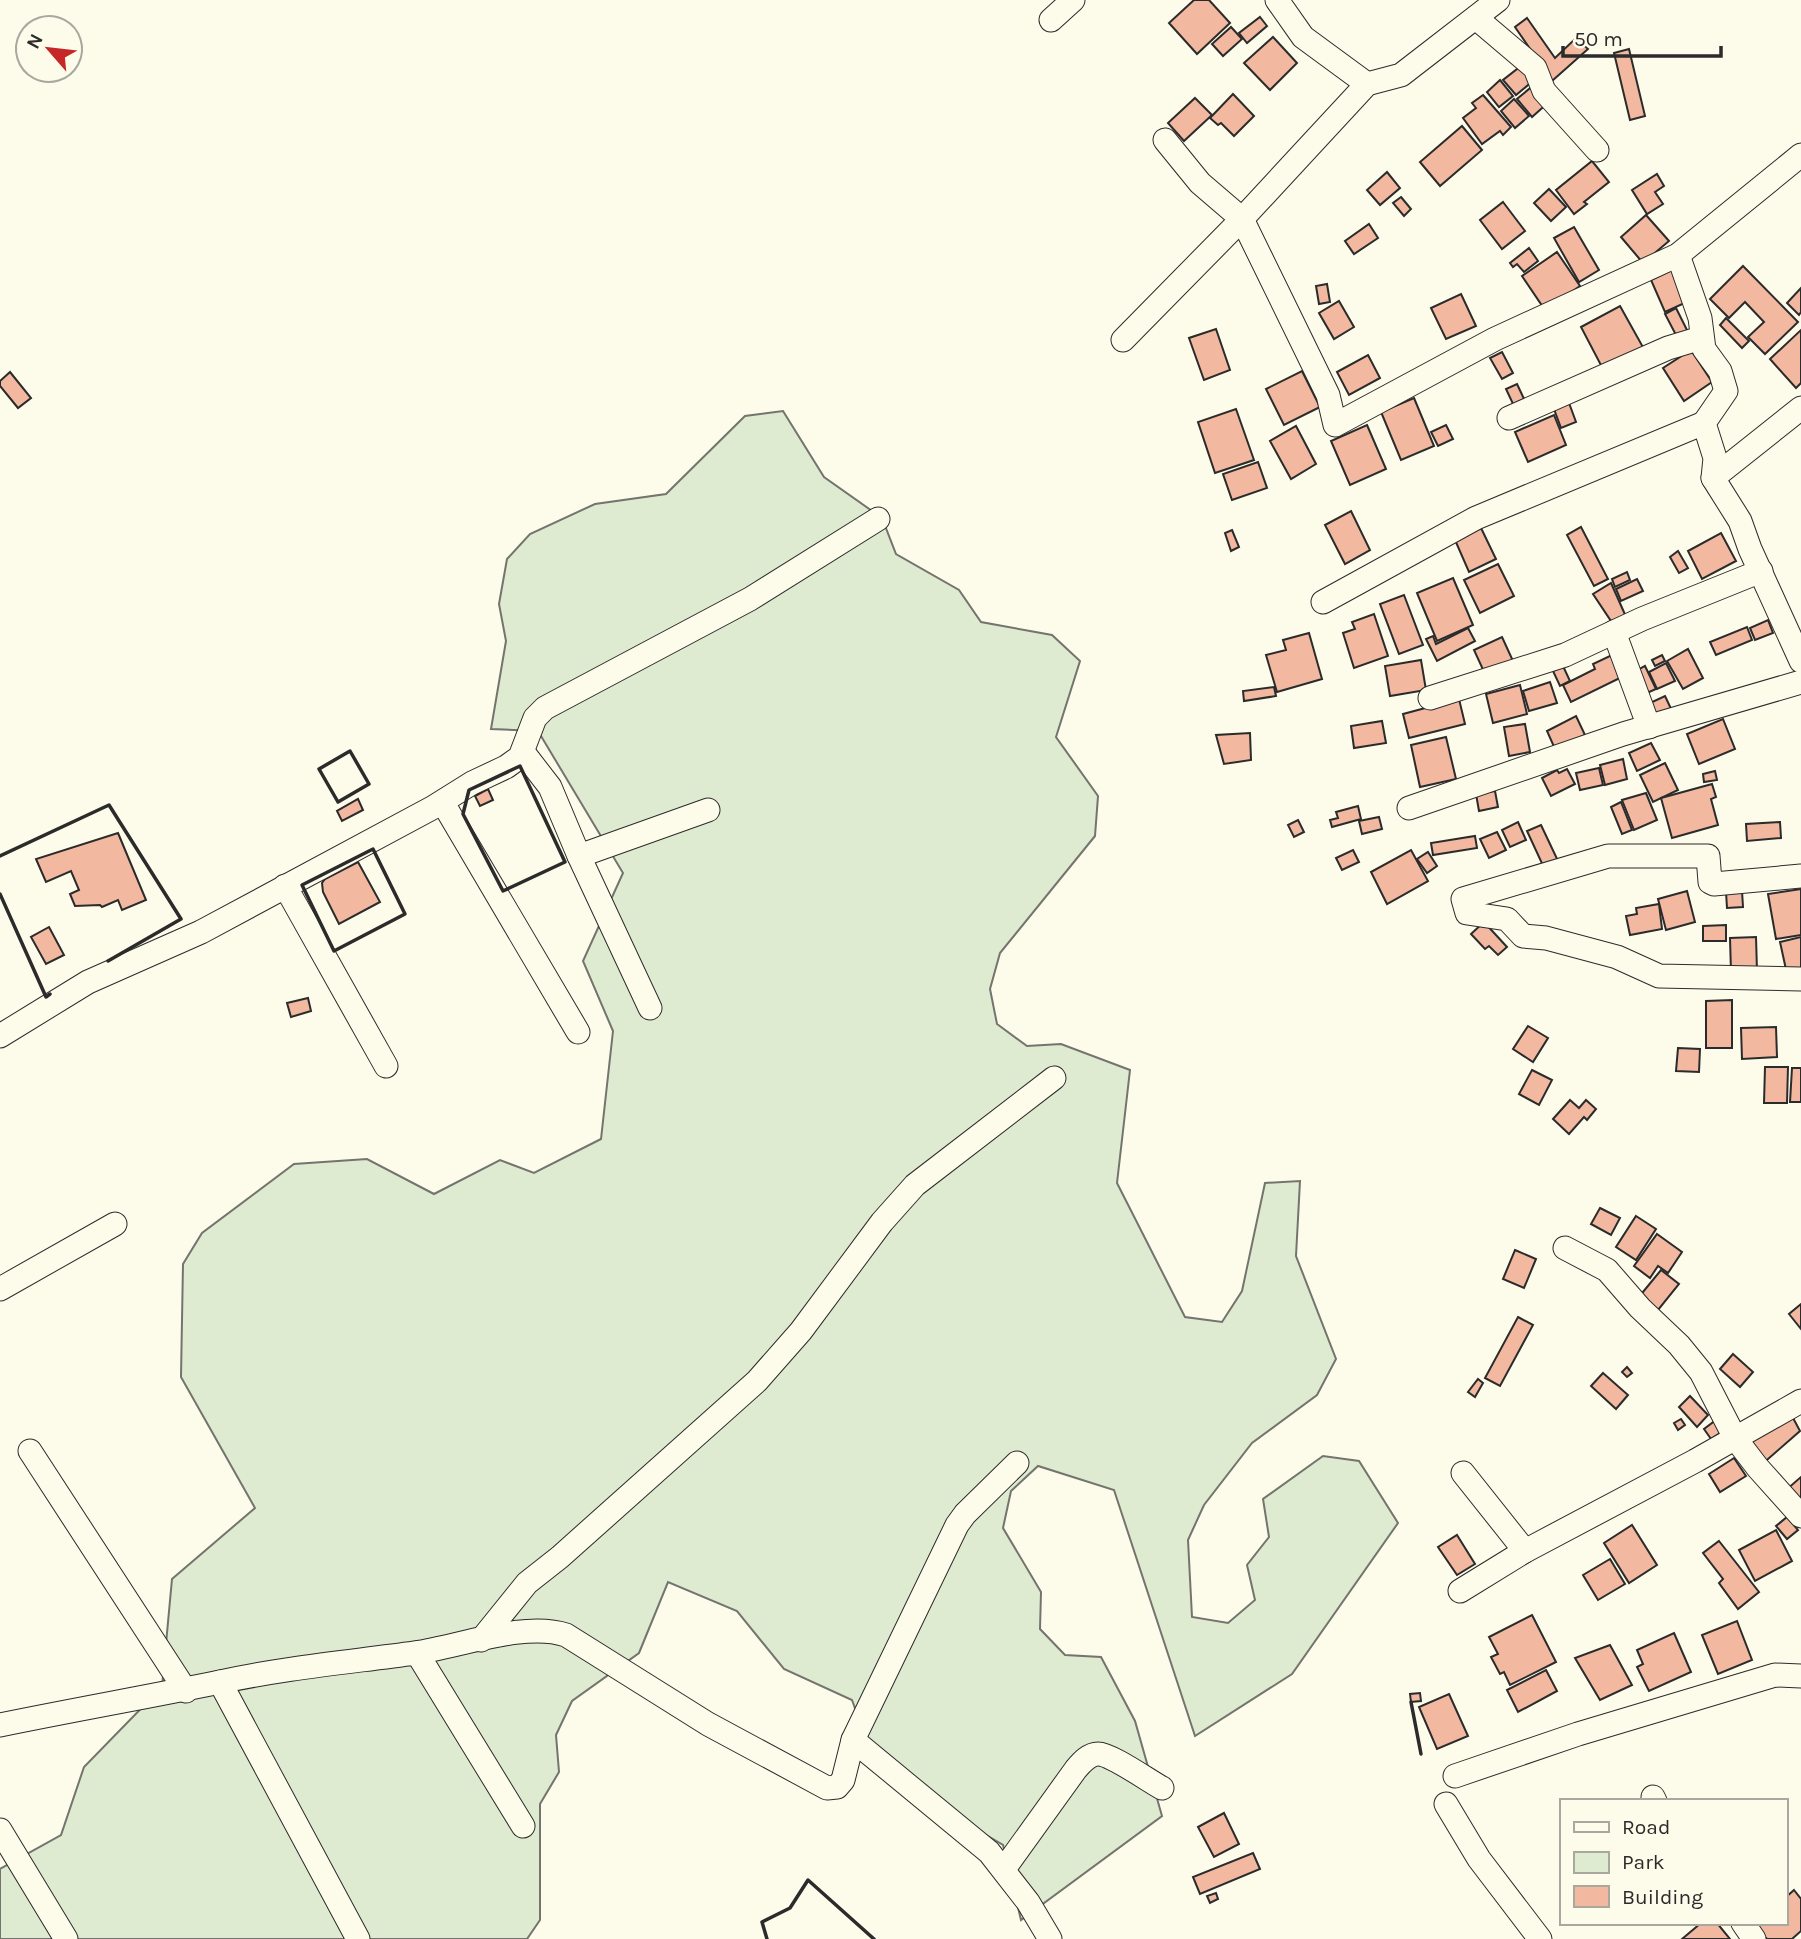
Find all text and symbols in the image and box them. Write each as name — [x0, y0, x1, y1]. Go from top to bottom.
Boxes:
north arrow — [14, 14, 84, 84]
scale bar — [1563, 14, 1720, 58]
text: 50 m — [1574, 27, 1623, 51]
text: N — [22, 30, 48, 53]
legend — [1560, 1799, 1787, 1925]
text: Road — [1622, 1815, 1670, 1839]
text: Park — [1622, 1850, 1665, 1874]
text: Building — [1622, 1885, 1703, 1909]

